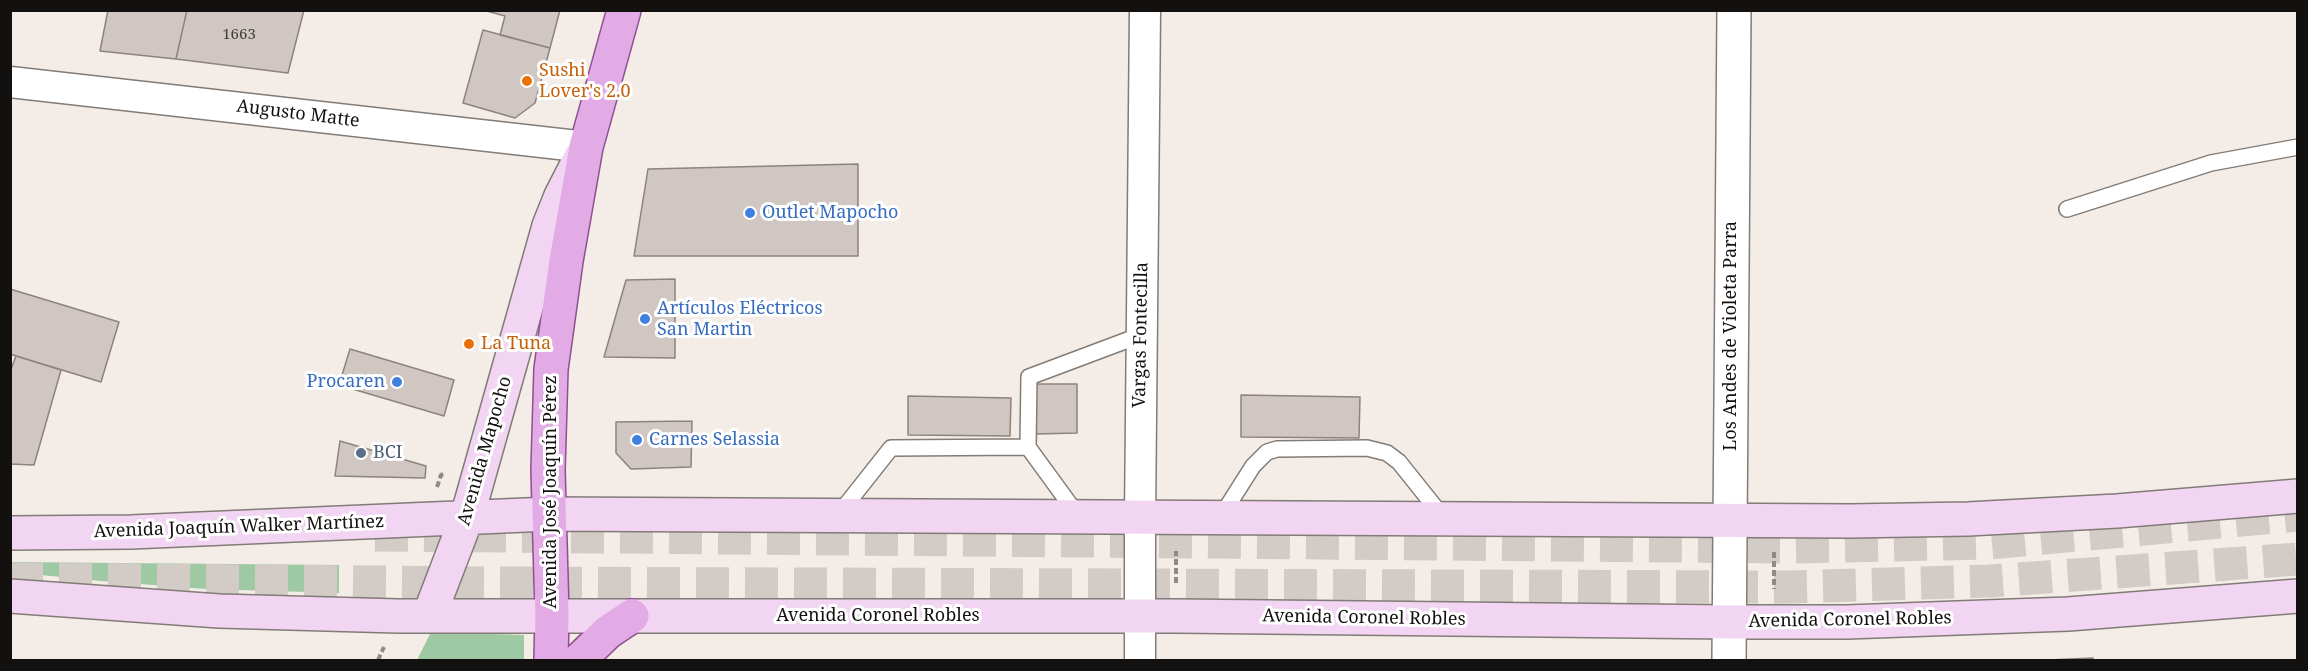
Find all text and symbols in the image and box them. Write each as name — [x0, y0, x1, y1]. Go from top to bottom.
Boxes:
house number: 1663 — [222, 26, 256, 44]
place label: Sushi Lover's 2.0 — [539, 60, 631, 103]
marker: Sushi Lover's 2.0 — [520, 74, 534, 88]
street label: Augusto Matte — [235, 96, 361, 132]
place label: Outlet Mapocho — [762, 202, 898, 224]
marker: Outlet Mapocho — [743, 206, 757, 220]
street label: Los Andes de Violeta Parra — [1720, 221, 1742, 451]
street label: Vargas Fontecilla — [1129, 262, 1153, 408]
place label: Artículos Eléctricos San Martin — [657, 298, 823, 340]
marker: Artículos Eléctricos San Martin — [638, 312, 652, 326]
place label: La Tuna — [481, 333, 551, 355]
marker: La Tuna — [462, 337, 476, 351]
place label: Procaren — [307, 371, 385, 393]
street label: Avenida Mapocho — [453, 374, 517, 528]
marker: Procaren — [390, 375, 404, 389]
street label: Avenida José Joaquín Pérez — [540, 375, 562, 609]
place label: Carnes Selassia — [649, 429, 780, 451]
marker: Carnes Selassia — [630, 433, 644, 447]
place label: BCI — [373, 442, 402, 464]
marker: BCI — [354, 446, 368, 460]
street label: Avenida Joaquín Walker Martínez — [93, 511, 385, 543]
street label: Avenida Coronel Robles — [776, 605, 980, 627]
street label: Avenida Coronel Robles — [1262, 605, 1466, 631]
street label: Avenida Coronel Robles — [1748, 607, 1952, 633]

